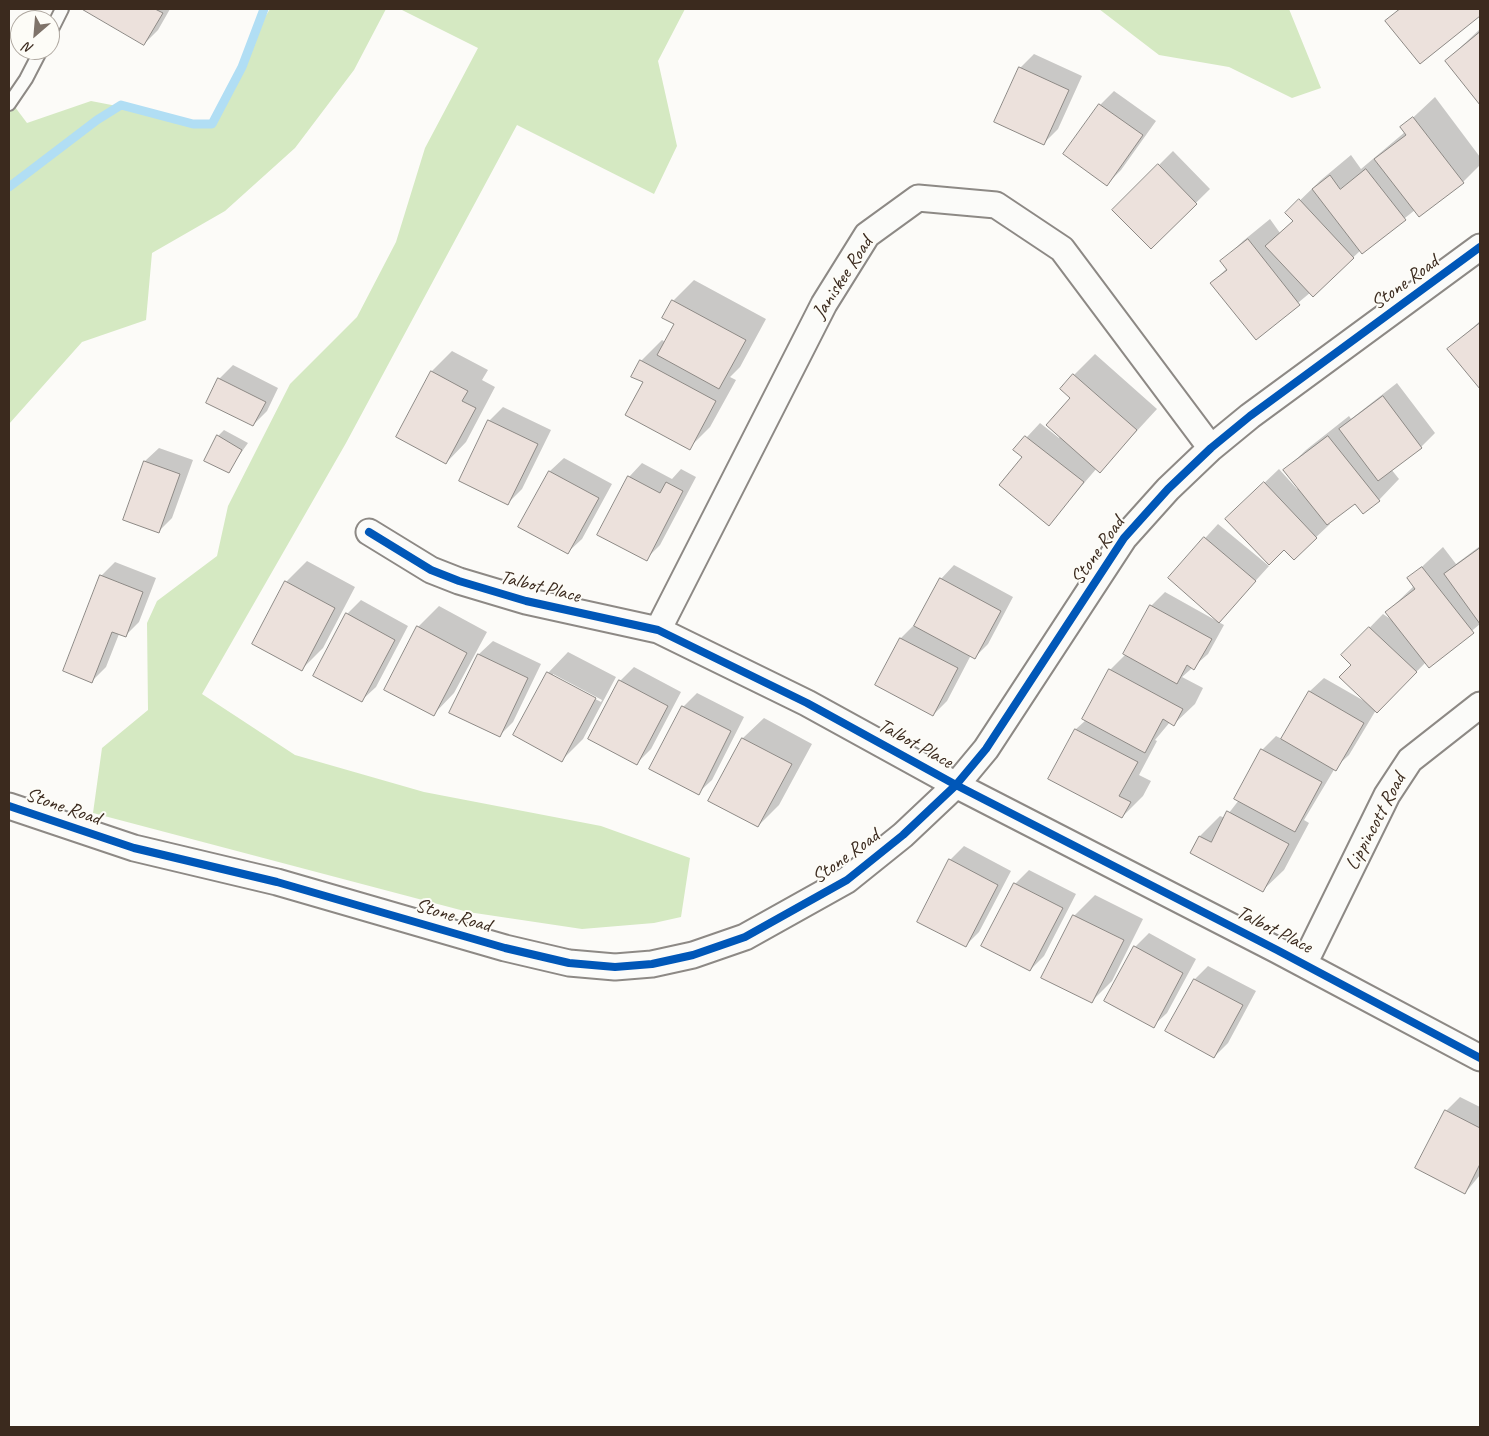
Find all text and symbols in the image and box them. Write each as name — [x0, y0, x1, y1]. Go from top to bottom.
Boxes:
north arrow — [10, 10, 60, 60]
text: N — [21, 38, 36, 57]
street label: Janiskee Road — [808, 233, 878, 323]
street label: Stone Road — [1367, 250, 1443, 316]
street label: Stone Road — [1066, 512, 1130, 590]
street label: Talbot Place — [497, 565, 583, 609]
street label: Talbot Place — [873, 714, 957, 774]
street label: Lippincott Road — [1341, 770, 1411, 874]
street label: Stone Road — [22, 783, 104, 831]
street label: Stone Road — [808, 824, 884, 890]
street label: Stone Road — [412, 894, 494, 938]
street label: Talbot Place — [1232, 901, 1316, 959]

